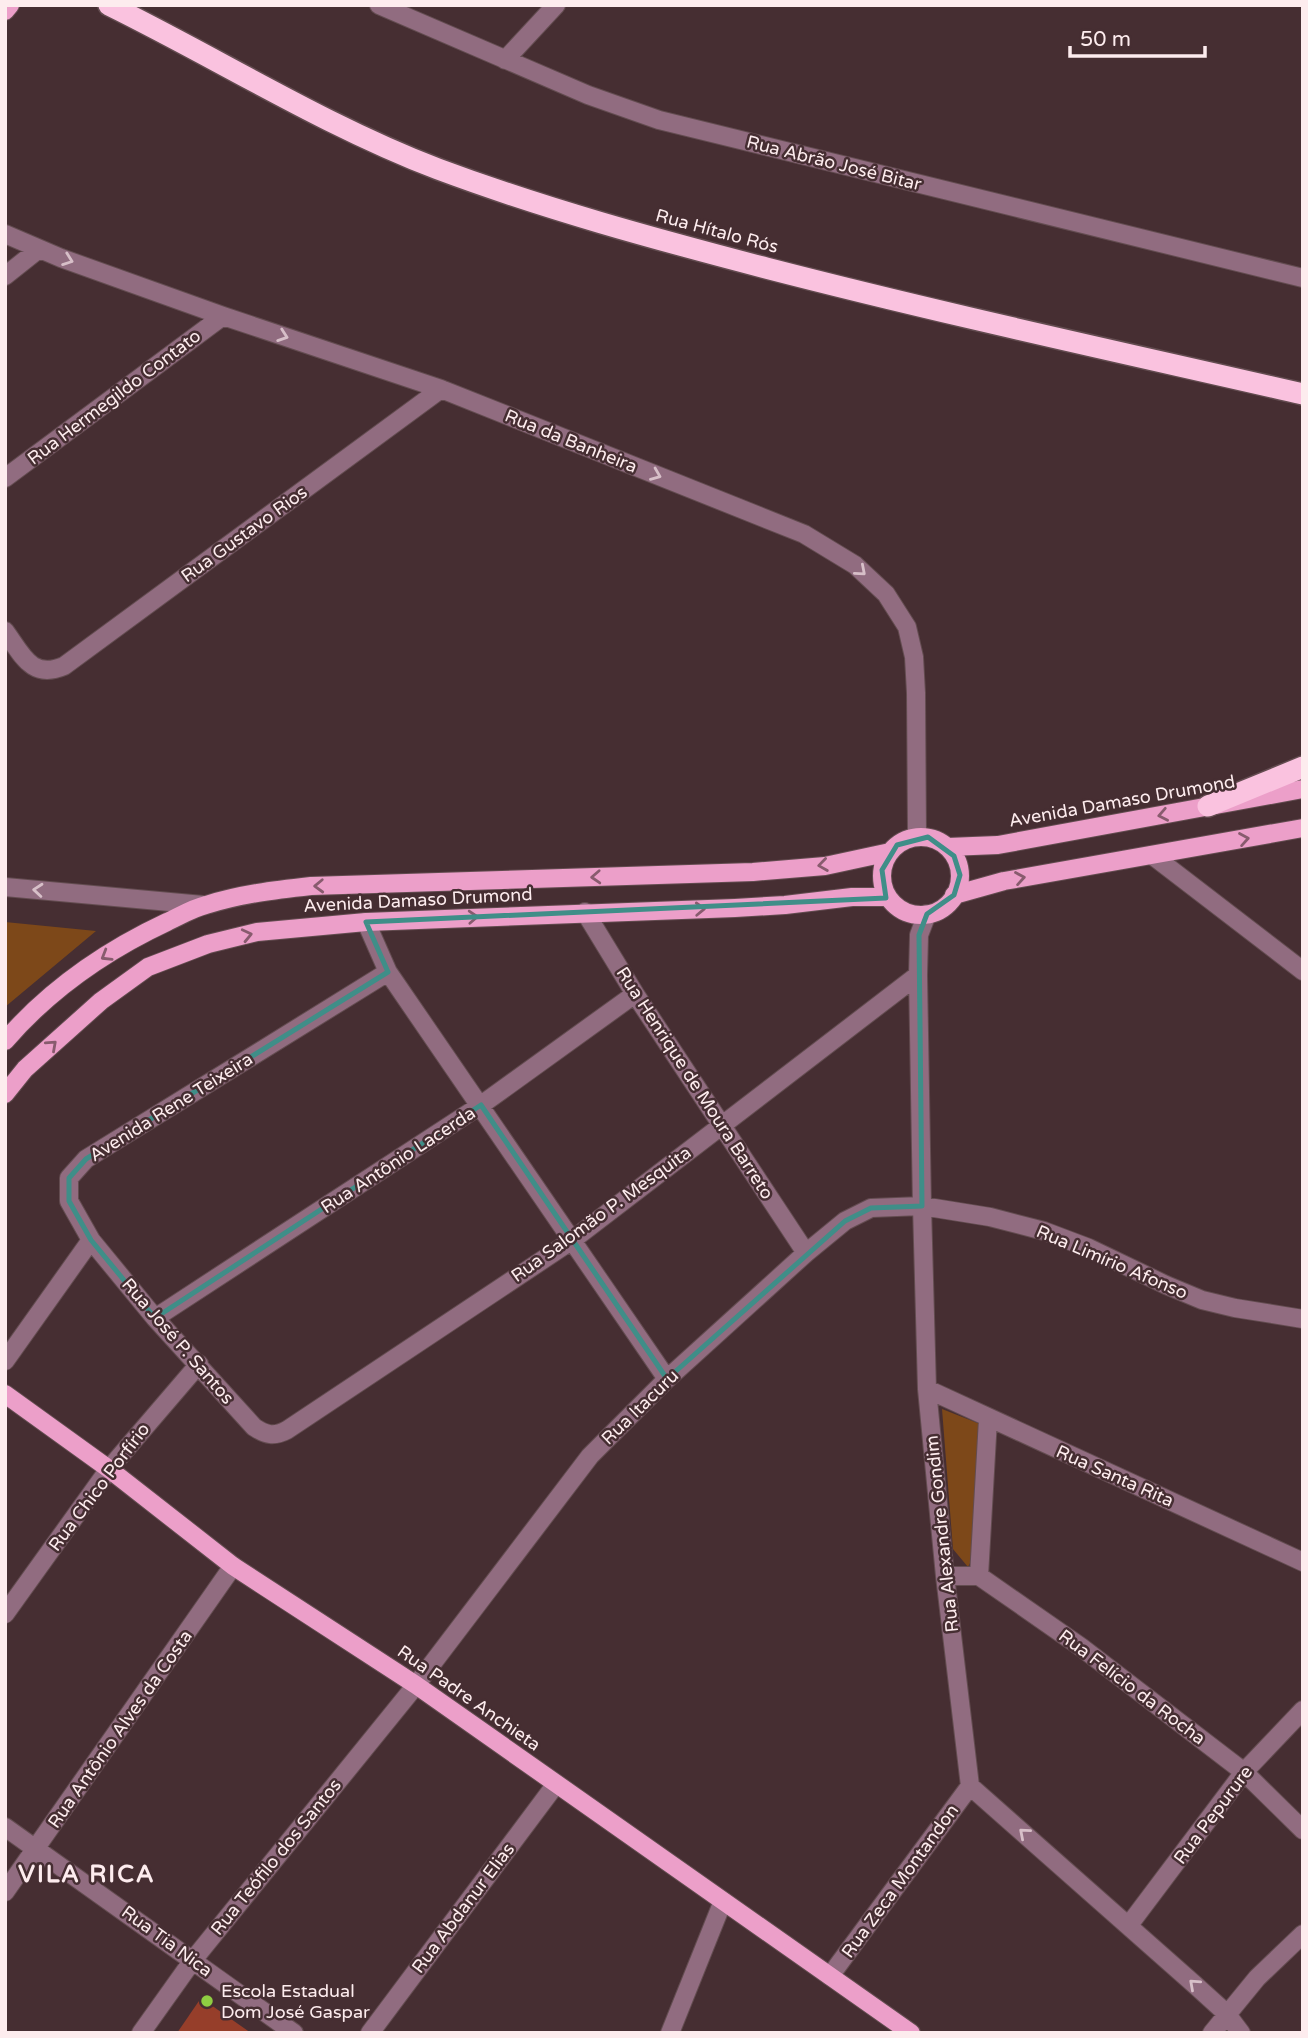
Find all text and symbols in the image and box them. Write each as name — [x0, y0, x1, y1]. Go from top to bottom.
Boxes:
scale bar — [1070, 14, 1205, 58]
text: 50 m — [1080, 27, 1131, 52]
street label: Rua Abrão José Bitar — [744, 131, 924, 195]
street label: Rua Hítalo Rós — [653, 204, 781, 258]
one-way arrow — [62, 252, 74, 266]
street label: Rua Hermegildo Contato — [23, 325, 205, 469]
one-way arrow — [276, 328, 288, 342]
street label: Rua da Banheira — [502, 404, 640, 478]
one-way arrow — [649, 467, 662, 481]
street label: Rua Gustavo Rios — [177, 481, 311, 587]
one-way arrow — [853, 563, 866, 575]
street label: Avenida Damaso Drumond — [1007, 770, 1237, 832]
one-way arrow — [1157, 807, 1169, 822]
one-way arrow — [1238, 832, 1250, 847]
one-way arrow — [817, 858, 828, 873]
one-way arrow — [590, 869, 601, 884]
one-way arrow — [1014, 871, 1026, 886]
one-way arrow — [313, 879, 324, 894]
one-way arrow — [32, 883, 43, 898]
street label: Avenida Damaso Drumond — [303, 883, 533, 917]
one-way arrow — [695, 901, 706, 916]
one-way arrow — [468, 910, 479, 925]
one-way arrow — [240, 929, 252, 943]
one-way arrow — [101, 947, 114, 960]
street label: Rua Henrique de Moura Barreto — [612, 963, 778, 1203]
one-way arrow — [44, 1041, 57, 1053]
street label: Avenida Rene Teixeira — [85, 1048, 257, 1166]
street label: Rua Antônio Lacerda — [317, 1102, 479, 1218]
street label: Rua Salomão P. Mesquita — [507, 1141, 695, 1287]
street label: Rua Limírio Afonso — [1033, 1220, 1191, 1304]
street label: Rua José P. Santos — [117, 1274, 239, 1408]
street label: Rua Itacuru — [597, 1365, 683, 1449]
street label: Rua Chico Porfírio — [44, 1418, 154, 1556]
street label: Rua Alexandre Gondim — [921, 1434, 963, 1634]
street label: Rua Santa Rita — [1053, 1440, 1177, 1512]
street label: Rua Felício da Rocha — [1054, 1625, 1210, 1749]
street label: Rua Antônio Alves da Costa — [43, 1626, 197, 1832]
street label: Rua Padre Anchieta — [393, 1640, 545, 1756]
street label: Rua Pepurure — [1169, 1761, 1257, 1869]
street label: Rua Teófilo dos Santos — [206, 1774, 346, 1940]
street label: Rua Zeca Montandon — [837, 1800, 963, 1962]
one-way arrow — [1019, 1829, 1032, 1841]
street label: Rua Abdanur Elias — [407, 1839, 519, 1977]
district label: VILA RICA — [18, 1860, 156, 1889]
street label: Rua Tia Nica — [117, 1901, 217, 1981]
place label: Escola Estadual Dom José Gaspar — [221, 1980, 370, 2023]
one-way arrow — [1189, 1980, 1202, 1992]
marker: Escola Estadual Dom José Gaspar — [199, 1993, 215, 2009]

